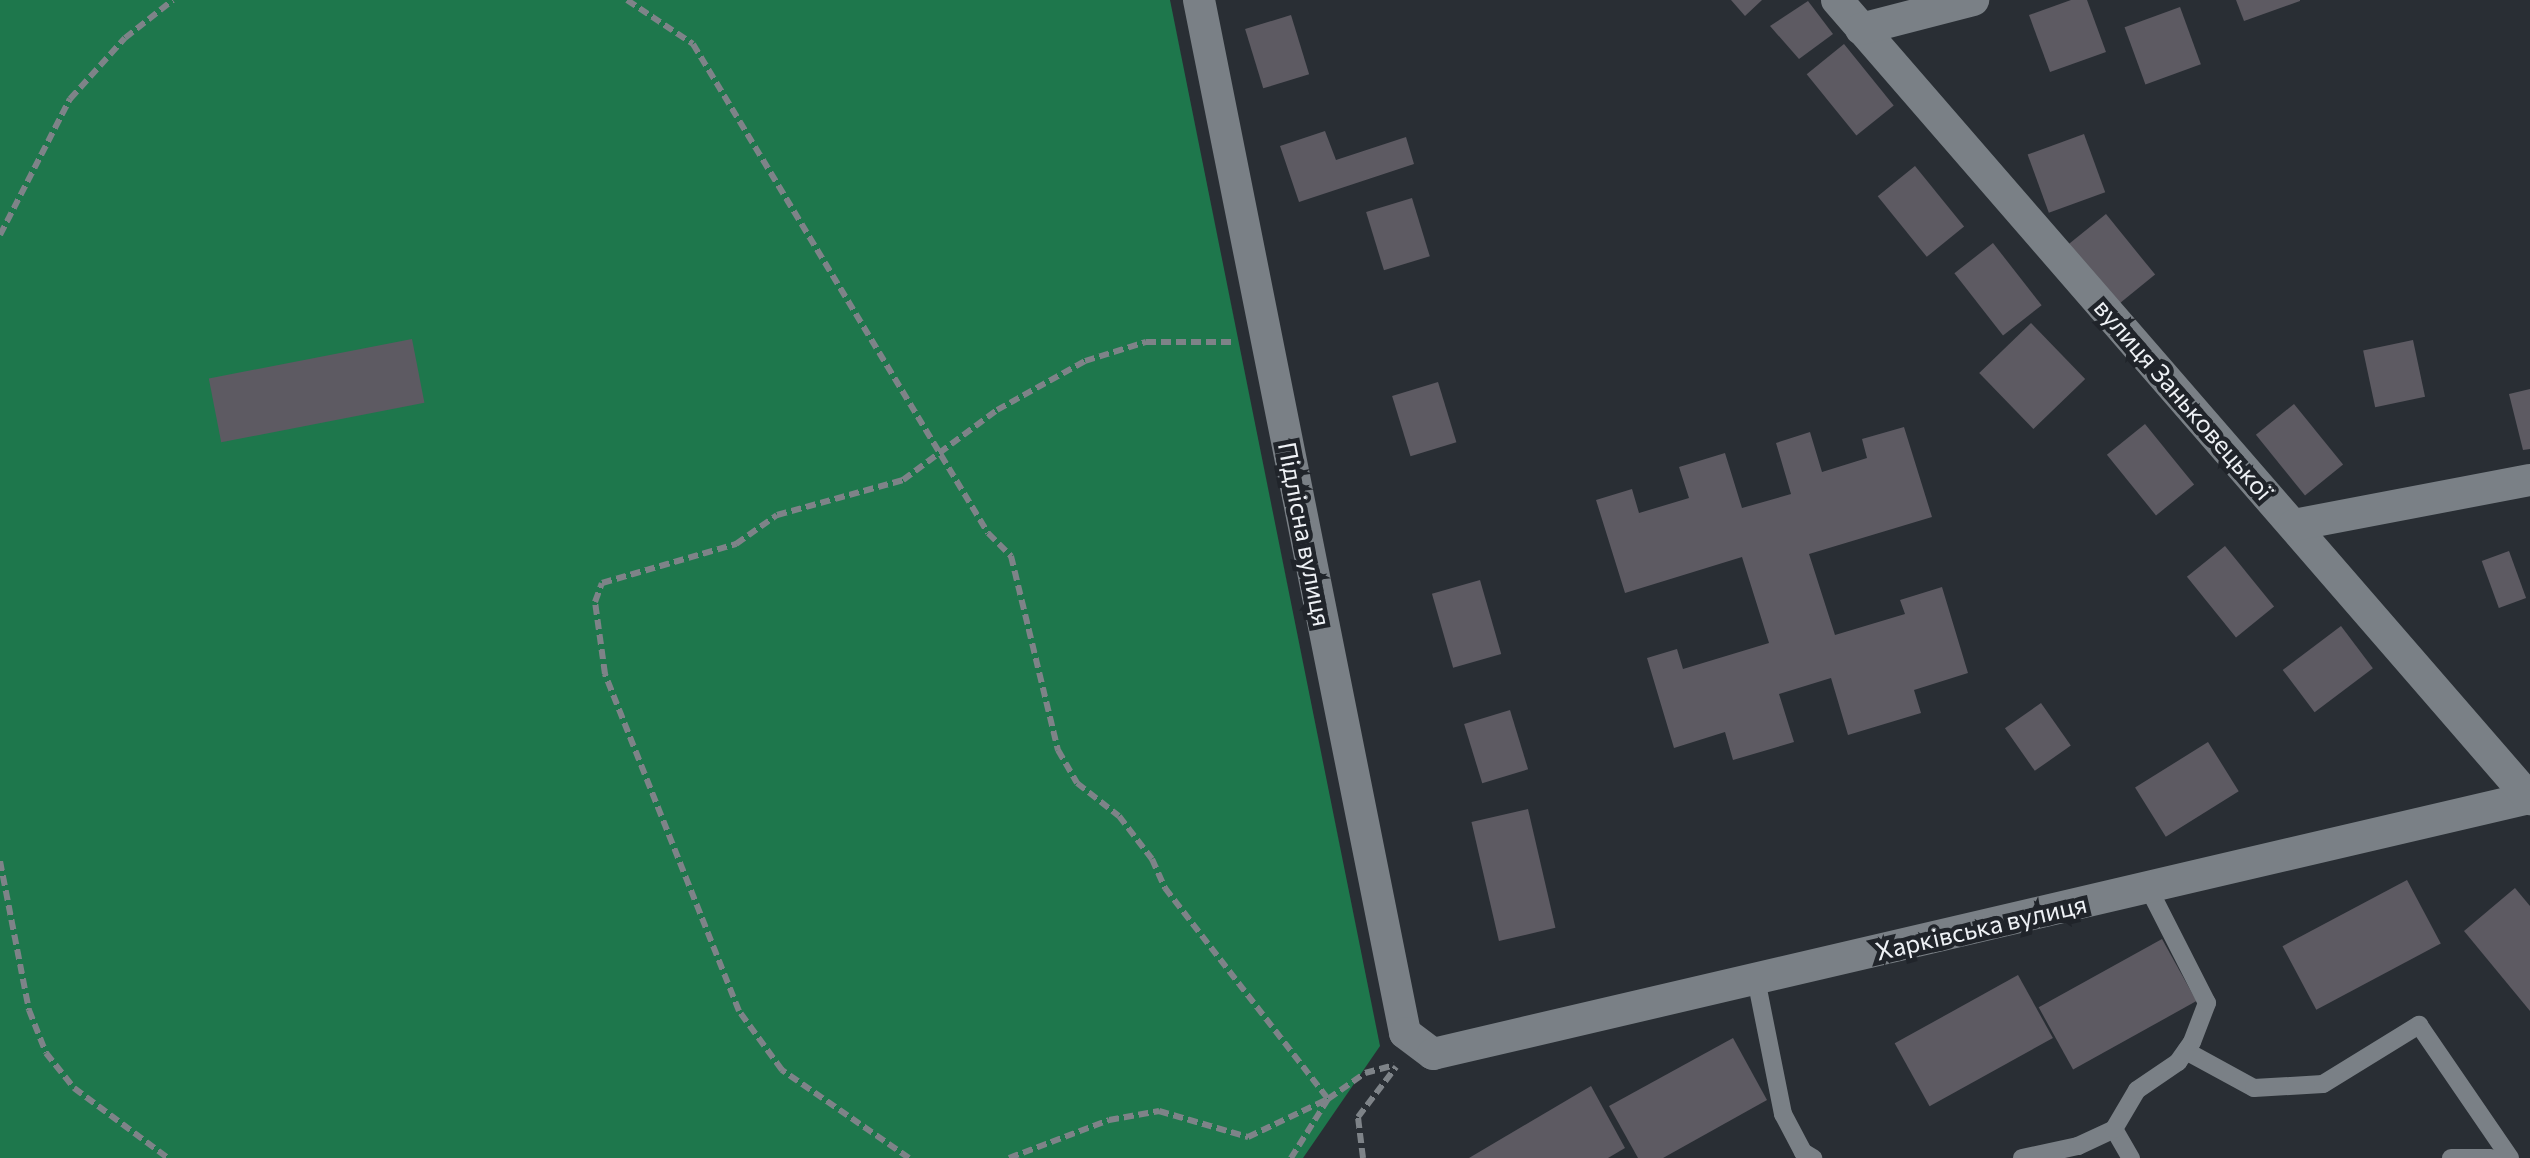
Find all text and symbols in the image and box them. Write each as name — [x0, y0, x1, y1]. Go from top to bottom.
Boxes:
street label: вулиця Заньковецької — [2088, 292, 2280, 506]
street label: Підлісна вулиця — [1272, 439, 1338, 629]
street label: Харківська вулиця — [1873, 888, 2089, 966]

